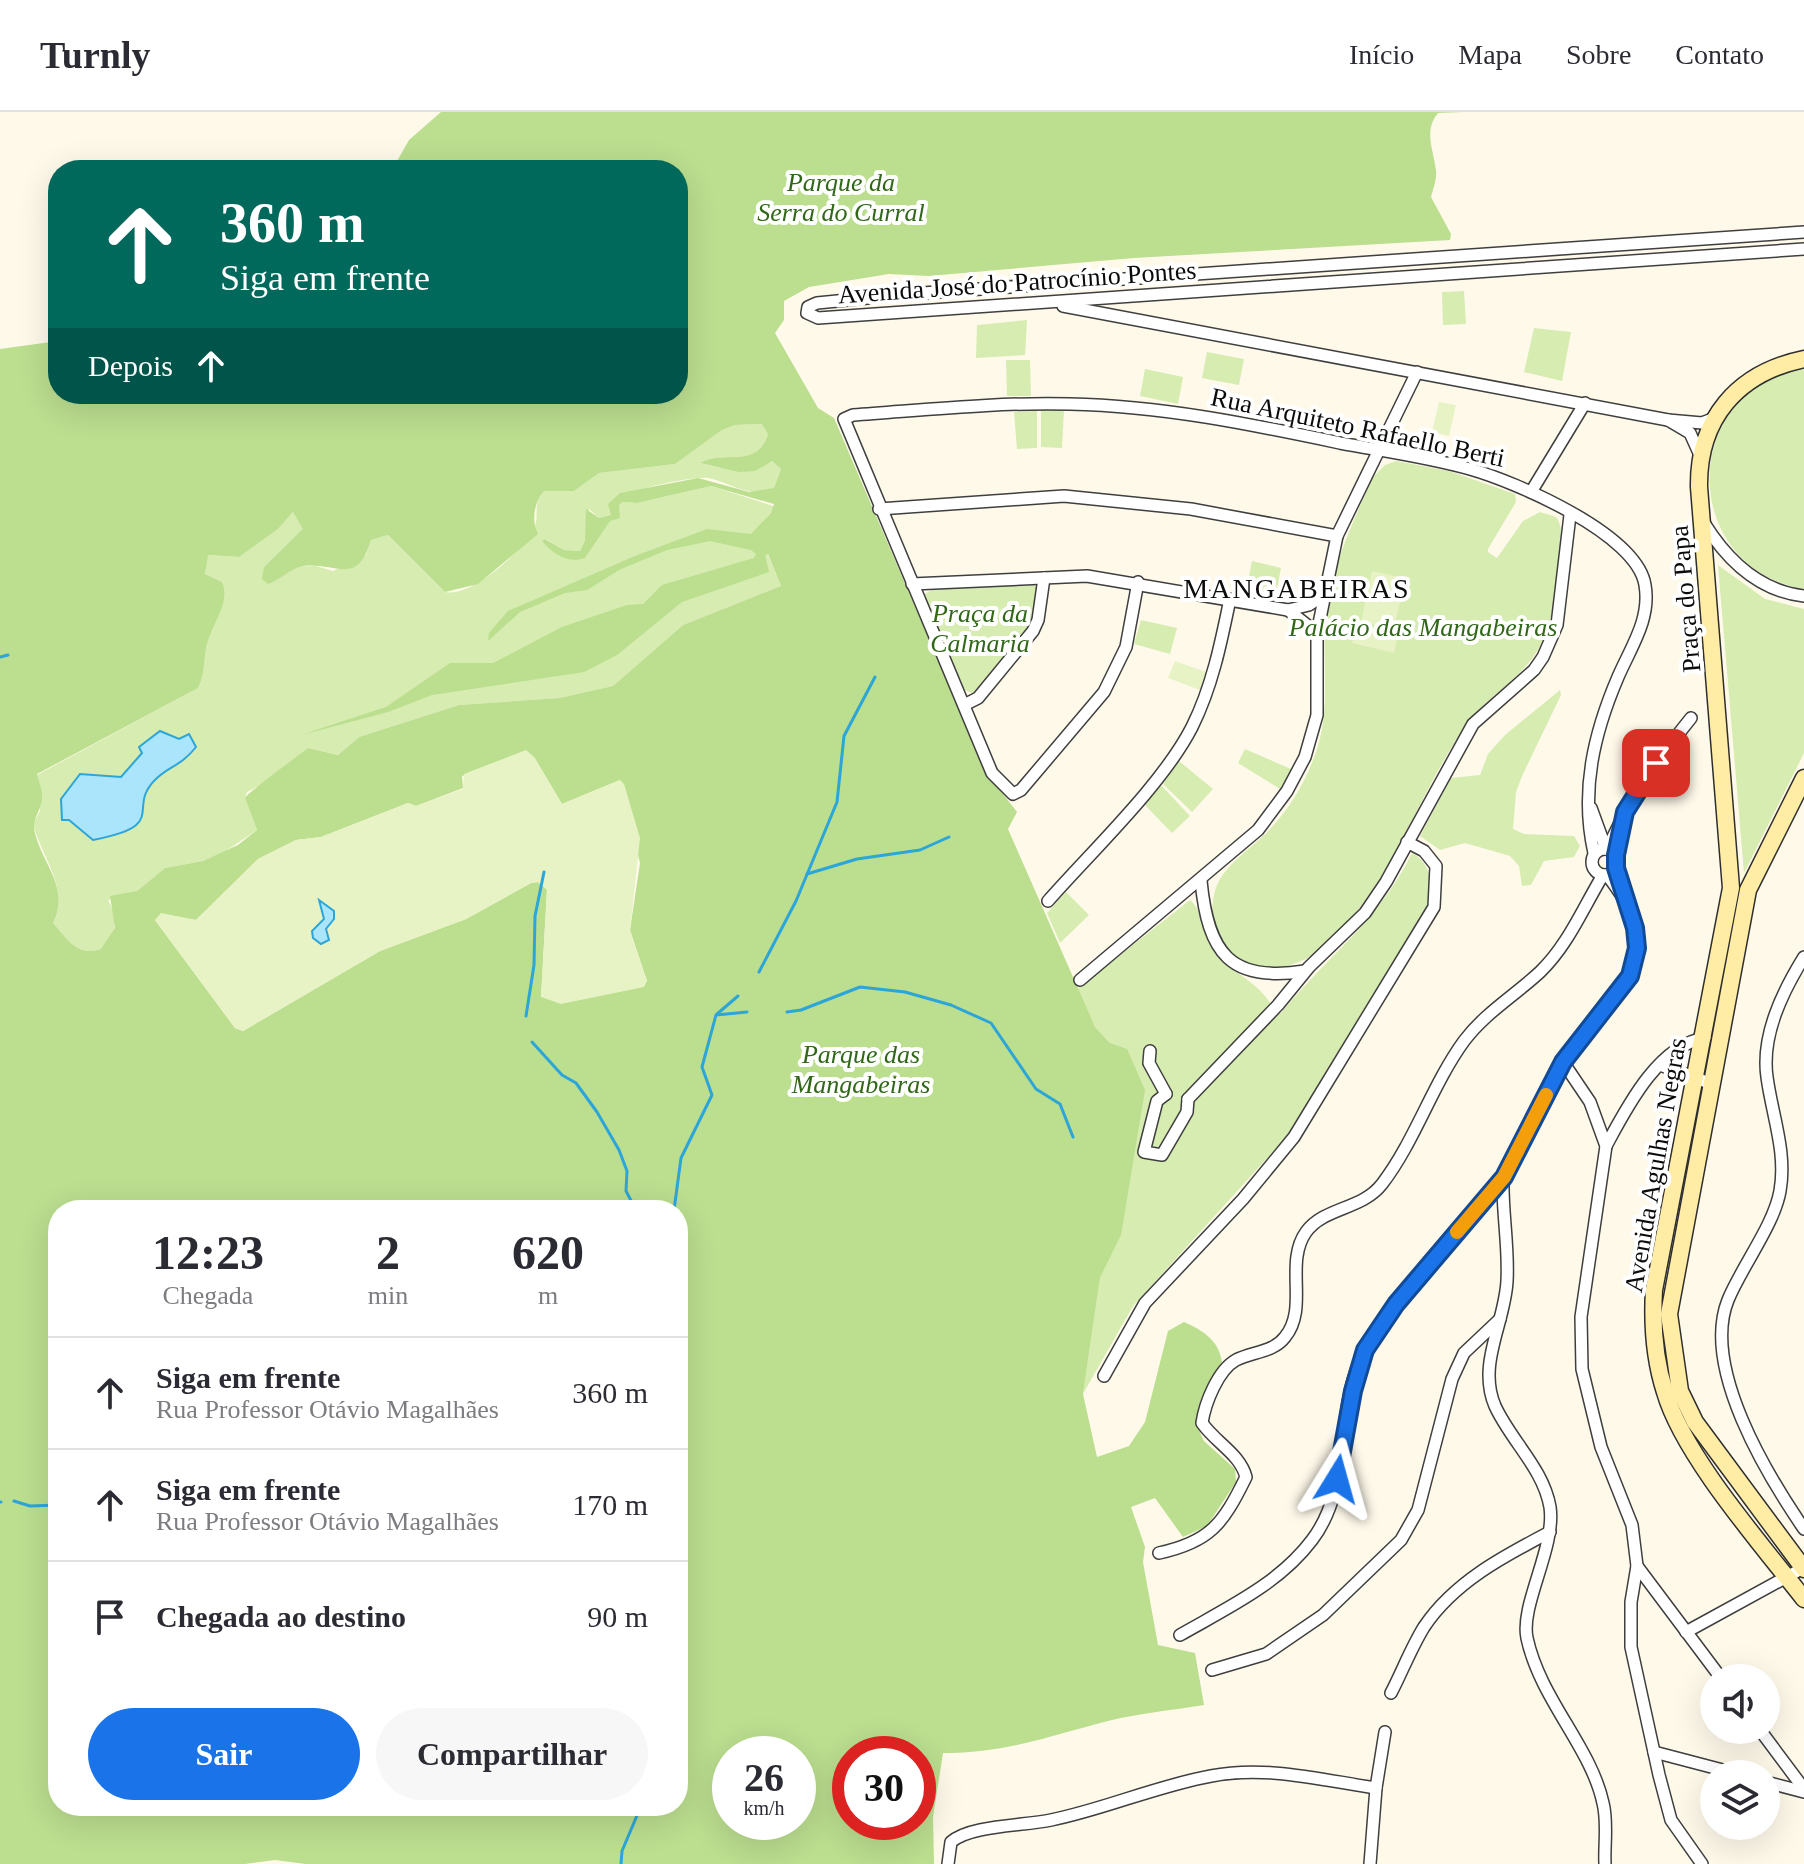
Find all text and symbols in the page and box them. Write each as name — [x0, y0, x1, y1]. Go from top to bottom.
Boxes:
text: Turnly — [40, 34, 151, 76]
text: Início — [1349, 39, 1414, 70]
text: Mapa — [1458, 39, 1522, 70]
text: Sobre — [1566, 39, 1631, 70]
text: Contato — [1675, 39, 1764, 70]
park label: Parque da Serra do Curral — [757, 168, 925, 227]
icon: ahead — [88, 192, 192, 296]
text: 360 m — [220, 192, 365, 254]
street label: Avenida José do Patrocínio Pontes — [837, 256, 1197, 309]
text: Siga em frente — [220, 258, 430, 298]
icon: ahead — [189, 344, 233, 388]
text: Depois — [88, 349, 173, 382]
street label: Rua Arquiteto Rafaello Berti — [1208, 382, 1507, 473]
street label: Praça do Papa — [1665, 524, 1706, 674]
district label: MANGABEIRAS — [1183, 573, 1411, 604]
park label: Praça da Calmaria — [930, 599, 1030, 658]
park label: Palácio das Mangabeiras — [1288, 613, 1557, 642]
pin — [1622, 729, 1690, 797]
icon: arrive — [1634, 741, 1678, 785]
street label: Avenida Agulhas Negras — [1619, 1036, 1692, 1295]
park label: Parque das Mangabeiras — [791, 1040, 930, 1099]
text: 12:23 — [152, 1226, 264, 1279]
text: 2 — [376, 1226, 400, 1279]
text: 620 — [512, 1226, 584, 1279]
text: Chegada — [162, 1281, 253, 1310]
text: min — [368, 1281, 408, 1310]
text: m — [538, 1281, 558, 1310]
text: Siga em frente — [156, 1361, 340, 1394]
icon: ahead — [88, 1371, 132, 1415]
text: 360 m — [572, 1376, 648, 1409]
text: Rua Professor Otávio Magalhães — [156, 1395, 499, 1424]
position arrow — [1295, 1437, 1379, 1521]
text: Siga em frente — [156, 1473, 340, 1506]
icon: ahead — [88, 1483, 132, 1527]
text: 170 m — [572, 1488, 648, 1521]
text: Rua Professor Otávio Magalhães — [156, 1507, 499, 1536]
icon: arrive — [88, 1595, 132, 1639]
text: Chegada ao destino — [156, 1600, 406, 1633]
text: 90 m — [587, 1600, 648, 1633]
map controls — [1700, 1664, 1780, 1840]
button: sound — [1700, 1664, 1780, 1744]
button: Sair — [88, 1708, 360, 1800]
button: Compartilhar — [376, 1708, 648, 1800]
speed limit sign: 30 — [832, 1736, 936, 1840]
text: 26 — [744, 1755, 784, 1800]
button: layers — [1700, 1760, 1780, 1840]
text: km/h — [743, 1797, 785, 1819]

